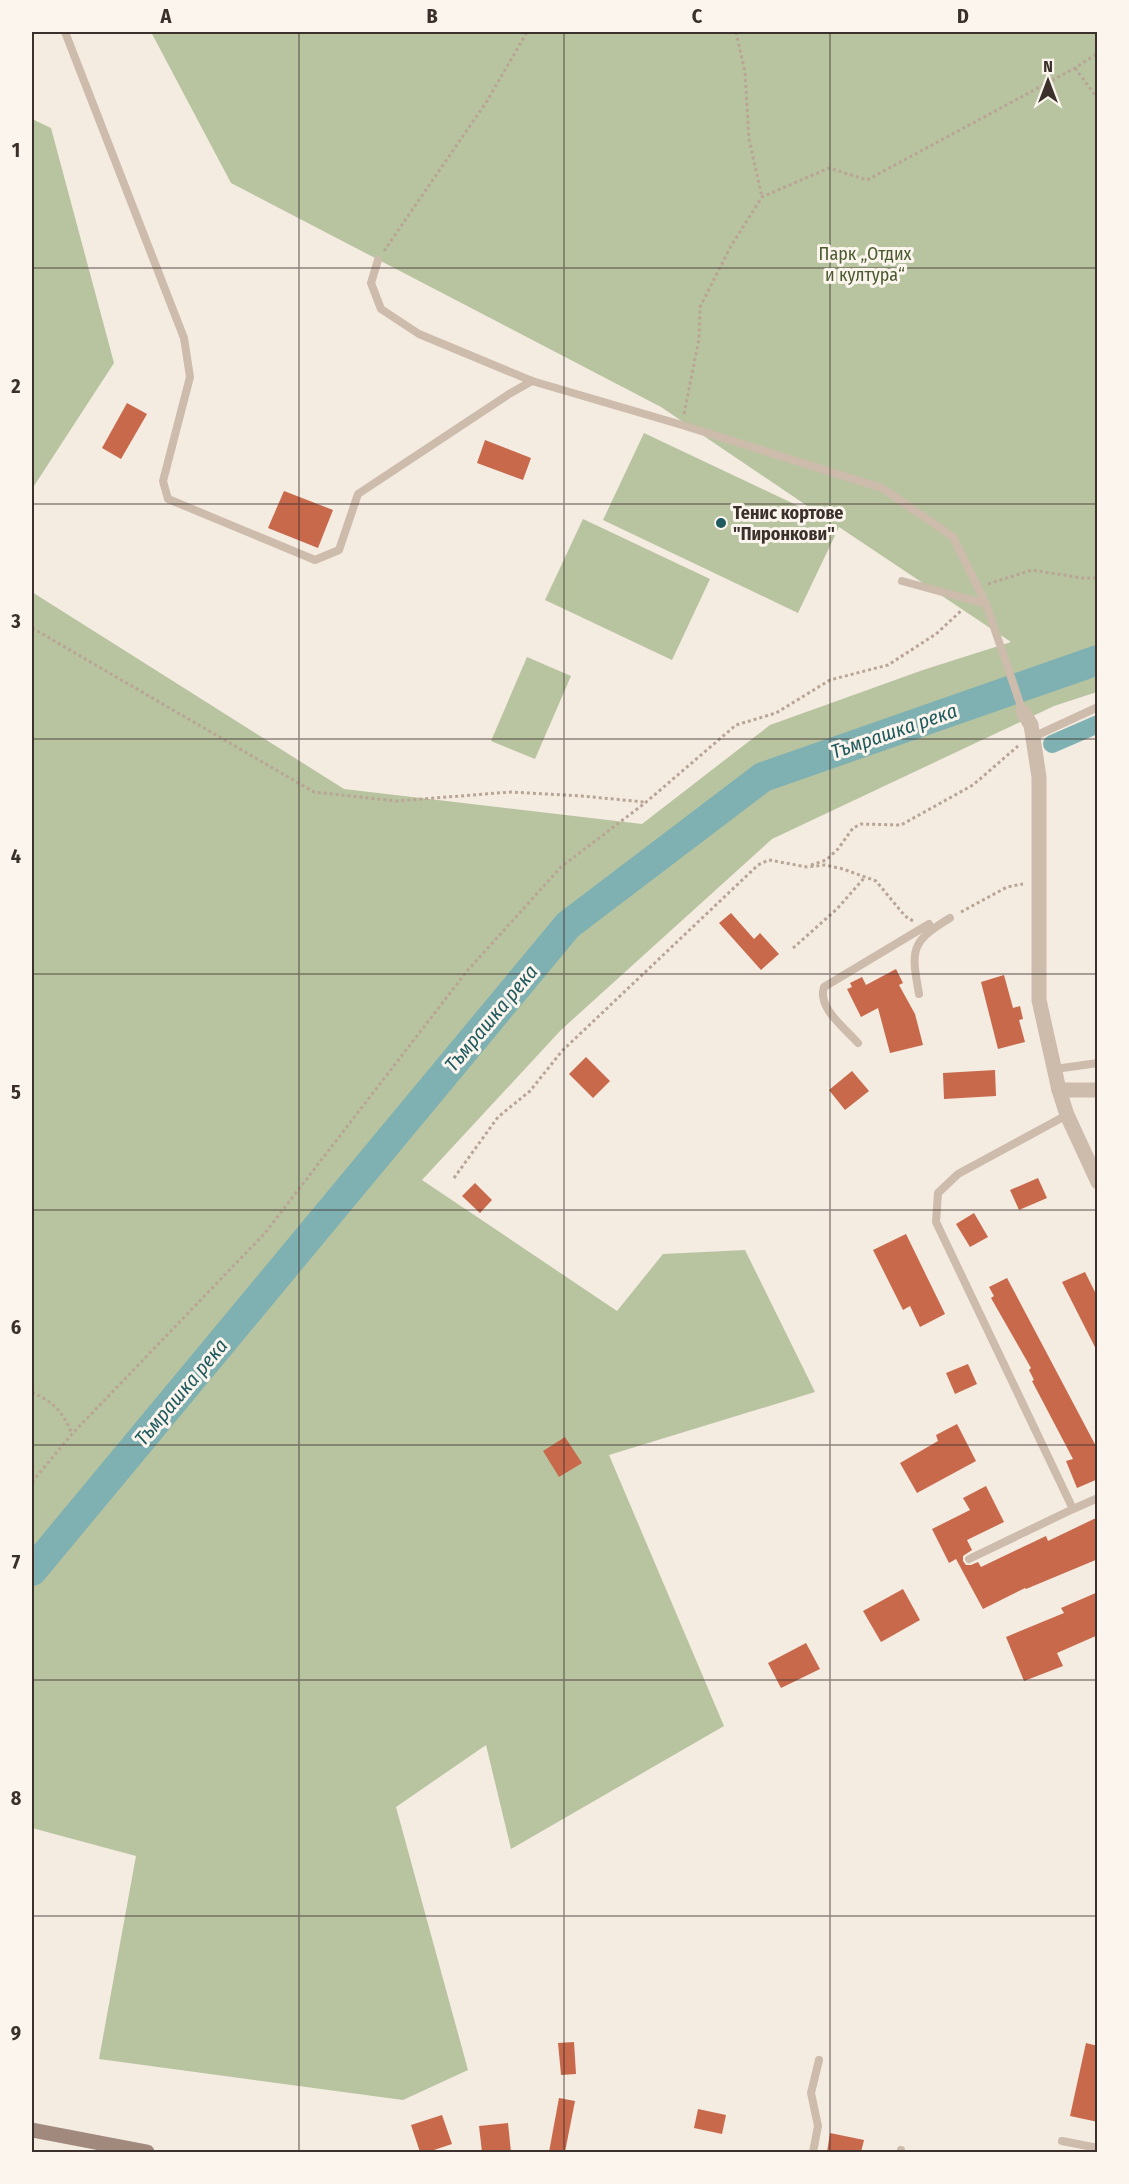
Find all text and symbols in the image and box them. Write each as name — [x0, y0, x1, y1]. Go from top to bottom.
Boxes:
text: A — [160, 4, 173, 28]
text: B — [426, 4, 438, 28]
text: C — [692, 4, 703, 28]
text: D — [957, 4, 969, 28]
north arrow — [1018, 51, 1078, 111]
text: N — [1043, 57, 1053, 76]
text: 1 — [12, 138, 20, 162]
park label: Парк „Отдих и култура“ — [819, 243, 912, 286]
text: 2 — [10, 374, 21, 398]
place label: Тенис кортове "Пиронкови" — [733, 502, 843, 545]
marker: Тенис кортове "Пиронкови" — [714, 516, 728, 530]
text: 3 — [10, 609, 21, 633]
water label: Тъмрашка река — [828, 698, 960, 764]
text: 4 — [11, 844, 21, 868]
water label: Тъмрашка река — [439, 960, 543, 1076]
text: 5 — [11, 1080, 21, 1104]
text: 6 — [11, 1315, 21, 1339]
water label: Тъмрашка река — [129, 1334, 233, 1450]
text: 7 — [12, 1550, 21, 1574]
text: 8 — [11, 1786, 22, 1810]
text: 9 — [11, 2021, 21, 2045]

